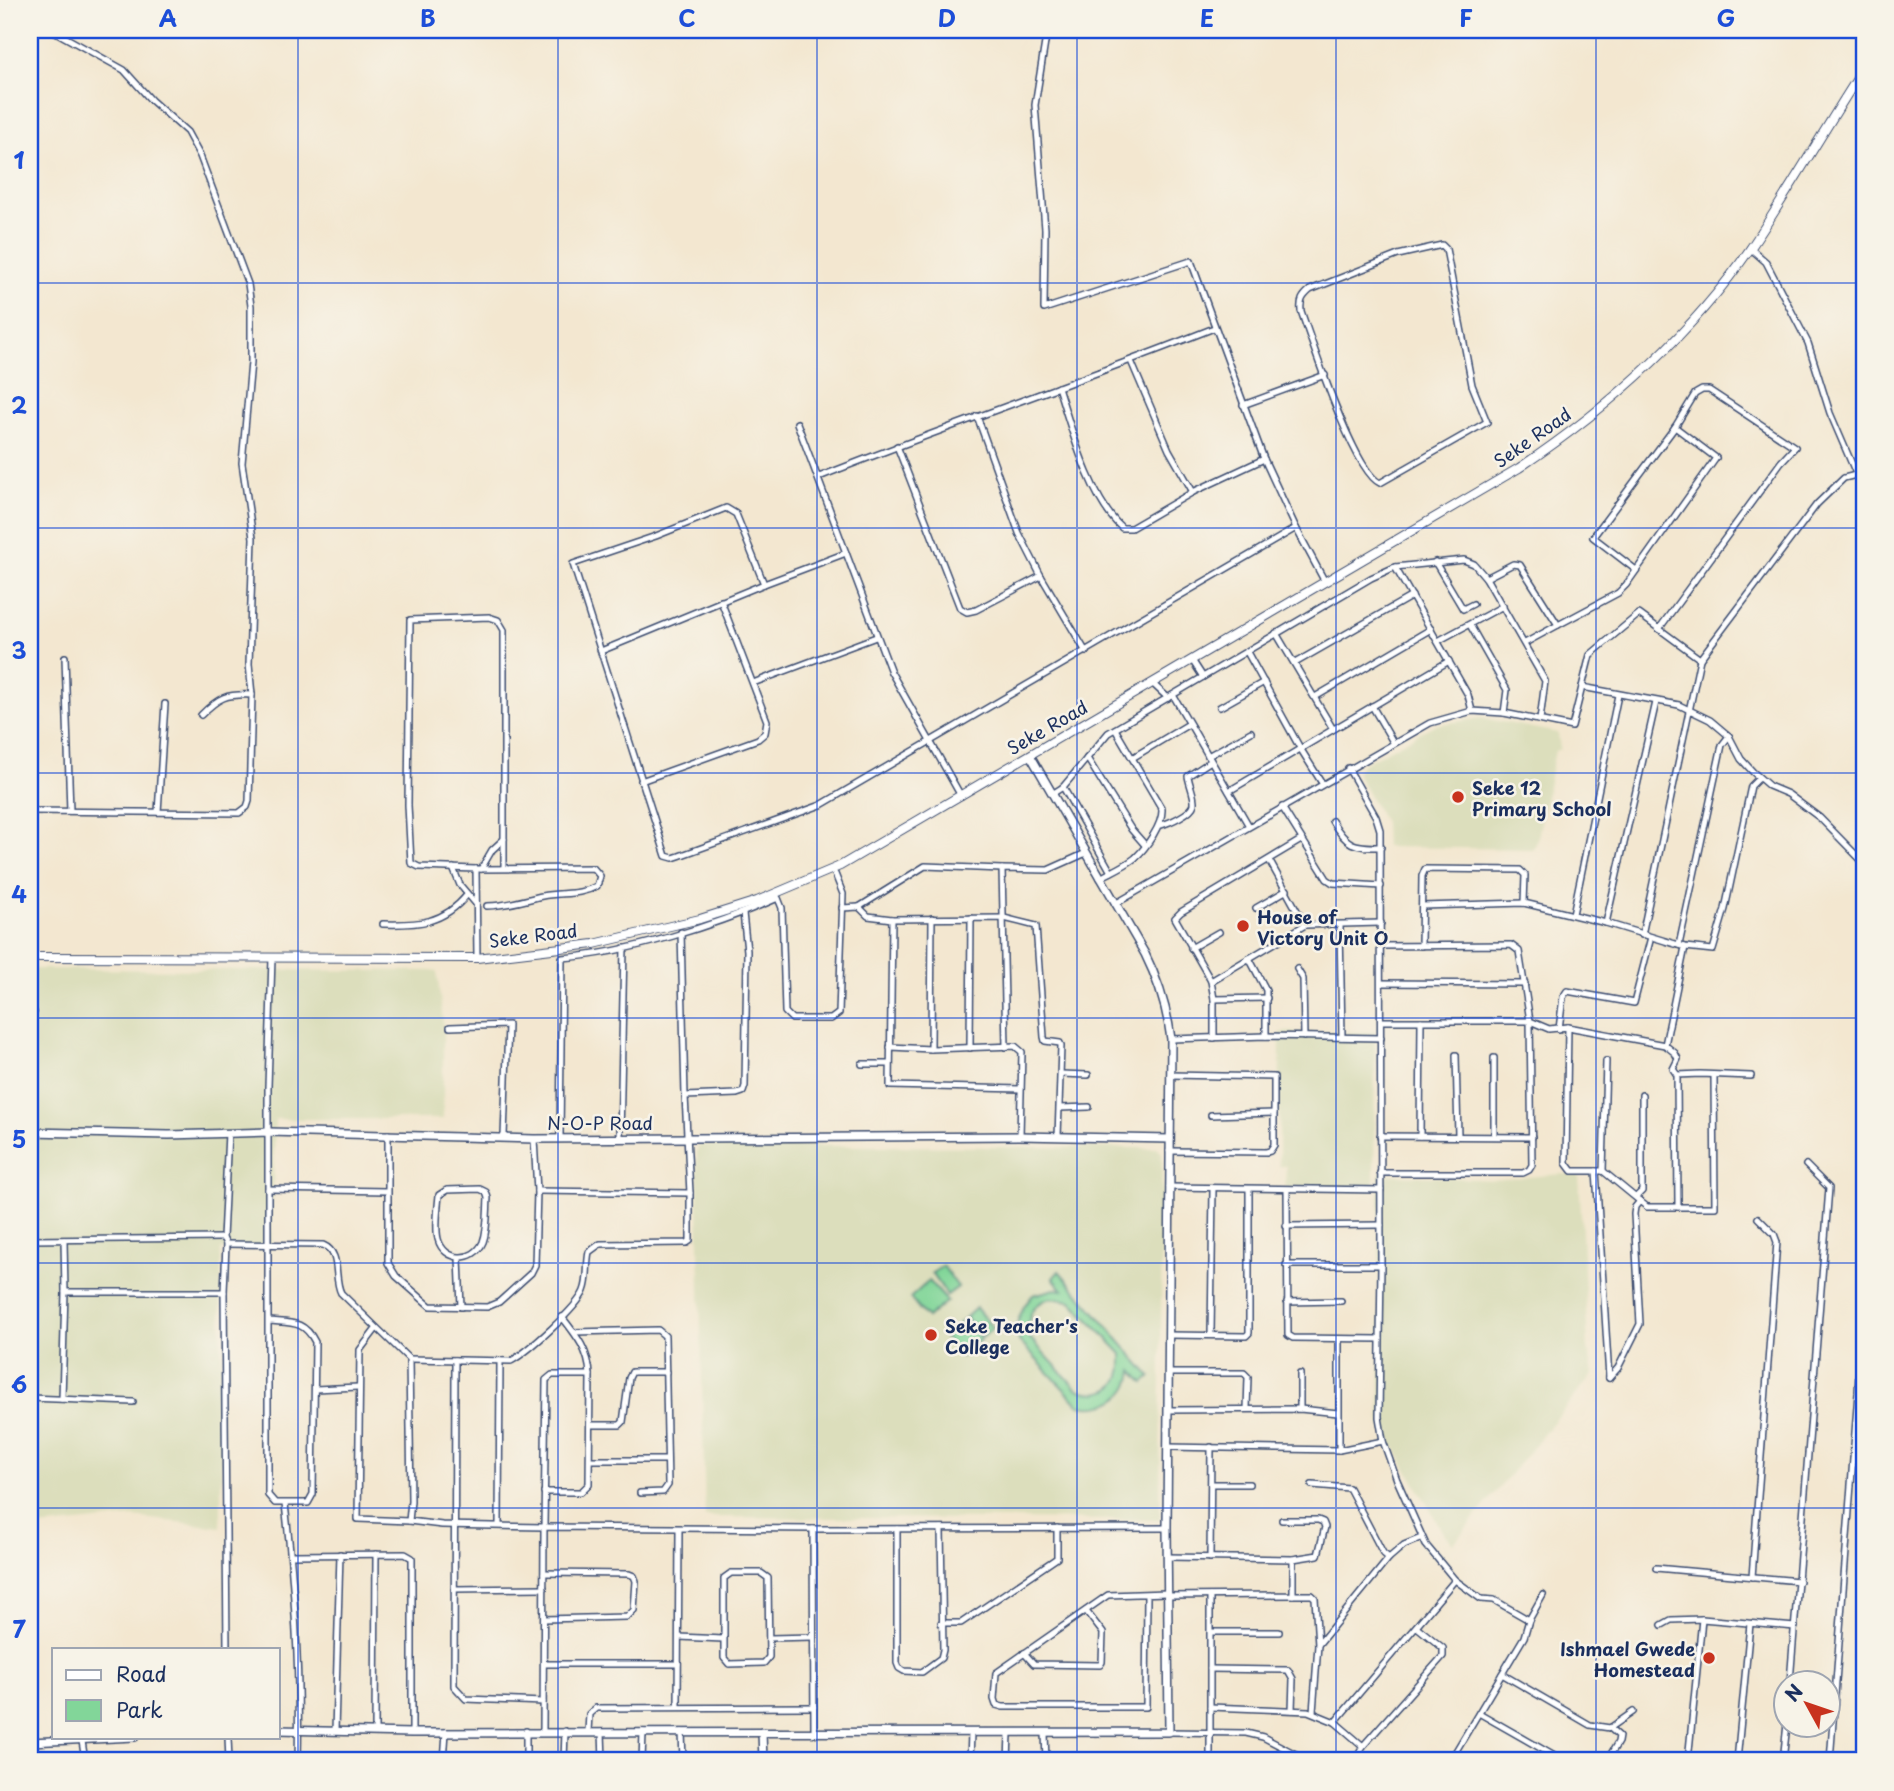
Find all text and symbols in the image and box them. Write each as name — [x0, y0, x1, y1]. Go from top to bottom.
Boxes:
text: A — [159, 0, 177, 35]
text: B — [420, 0, 436, 35]
text: C — [678, 0, 696, 35]
text: D — [938, 0, 956, 35]
text: E — [1200, 0, 1214, 35]
text: F — [1459, 0, 1473, 35]
text: G — [1717, 0, 1735, 35]
text: 1 — [14, 142, 25, 177]
text: 2 — [11, 387, 27, 422]
street label: Seke Road — [1488, 400, 1576, 474]
text: 3 — [11, 632, 27, 667]
street label: Seke Road — [1002, 693, 1092, 761]
place label: Seke 12 Primary School — [1472, 774, 1612, 822]
marker: Seke 12 Primary School — [1450, 789, 1466, 805]
text: 4 — [11, 876, 27, 911]
place label: House of Victory Unit O — [1257, 903, 1389, 951]
street label: Seke Road — [487, 916, 579, 954]
marker: House of Victory Unit O — [1235, 918, 1251, 934]
street label: N-O-P Road — [547, 1109, 653, 1136]
text: 5 — [12, 1121, 26, 1156]
place label: Seke Teacher's College — [945, 1312, 1078, 1360]
marker: Seke Teacher's College — [923, 1327, 939, 1343]
text: 6 — [11, 1366, 27, 1401]
text: 7 — [12, 1611, 26, 1646]
place label: Ishmael Gwede Homestead — [1560, 1635, 1695, 1683]
legend — [52, 1648, 280, 1738]
marker: Ishmael Gwede Homestead — [1701, 1650, 1717, 1666]
text: Road — [116, 1657, 167, 1689]
north arrow — [1772, 1668, 1842, 1738]
text: N — [1778, 1678, 1809, 1707]
text: Park — [116, 1693, 163, 1725]

